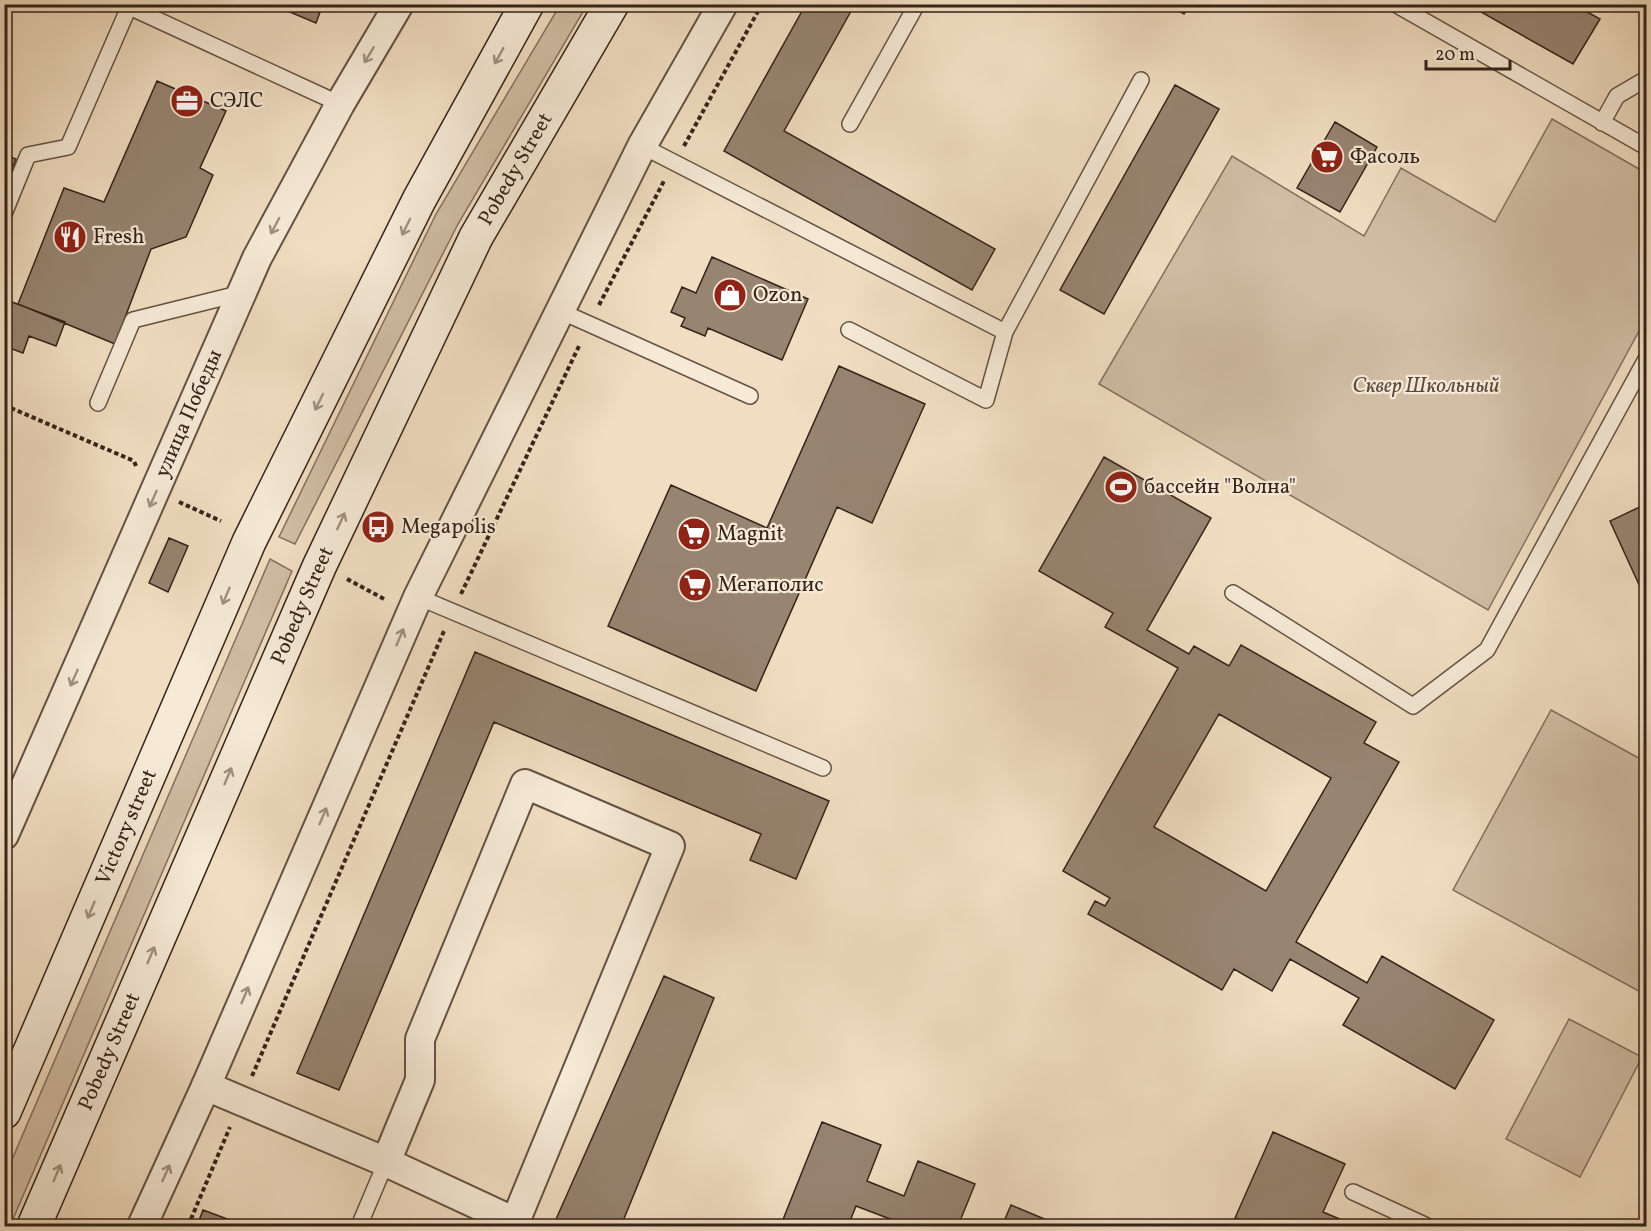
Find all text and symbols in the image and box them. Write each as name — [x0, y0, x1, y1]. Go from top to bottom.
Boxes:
scale bar — [1426, 33, 1510, 71]
text: 20 m — [1435, 43, 1475, 68]
one-way arrow — [362, 46, 374, 63]
one-way arrow — [492, 47, 504, 64]
office icon: СЭЛС — [169, 83, 205, 119]
place label: СЭЛС — [210, 87, 264, 116]
street label: Pobedy Street — [471, 107, 560, 231]
supermarket icon: Фасоль — [1309, 139, 1345, 175]
place label: Фасоль — [1350, 143, 1420, 172]
one-way arrow — [269, 216, 280, 234]
one-way arrow — [399, 218, 411, 236]
restaurant icon: Fresh — [52, 219, 88, 255]
place label: Fresh — [93, 223, 144, 252]
shop icon: Ozon — [712, 277, 748, 313]
place label: Ozon — [753, 281, 803, 310]
street label: улица Победы — [148, 345, 230, 482]
park label: Сквер Школьный — [1353, 372, 1500, 401]
one-way arrow — [313, 392, 324, 410]
sports icon: бассейн "Волна" — [1103, 469, 1139, 505]
place label: бассейн "Волна" — [1144, 473, 1296, 502]
one-way arrow — [146, 490, 158, 508]
bus stop icon: Megapolis — [360, 509, 396, 545]
one-way arrow — [335, 512, 347, 530]
place label: Megapolis — [401, 513, 496, 542]
supermarket icon: Magnit — [676, 516, 712, 552]
place label: Magnit — [717, 520, 784, 549]
street label: Pobedy Street — [264, 542, 341, 669]
supermarket icon: Мегаполис — [677, 567, 713, 603]
place label: Мегаполис — [718, 571, 824, 600]
one-way arrow — [220, 586, 231, 604]
one-way arrow — [396, 628, 407, 646]
one-way arrow — [68, 668, 79, 687]
street label: Victory street — [89, 765, 164, 890]
one-way arrow — [224, 767, 235, 785]
one-way arrow — [318, 807, 329, 826]
one-way arrow — [85, 900, 96, 918]
one-way arrow — [146, 946, 157, 965]
one-way arrow — [240, 986, 251, 1004]
street label: Pobedy Street — [71, 988, 148, 1115]
one-way arrow — [52, 1164, 63, 1182]
one-way arrow — [161, 1165, 173, 1183]

